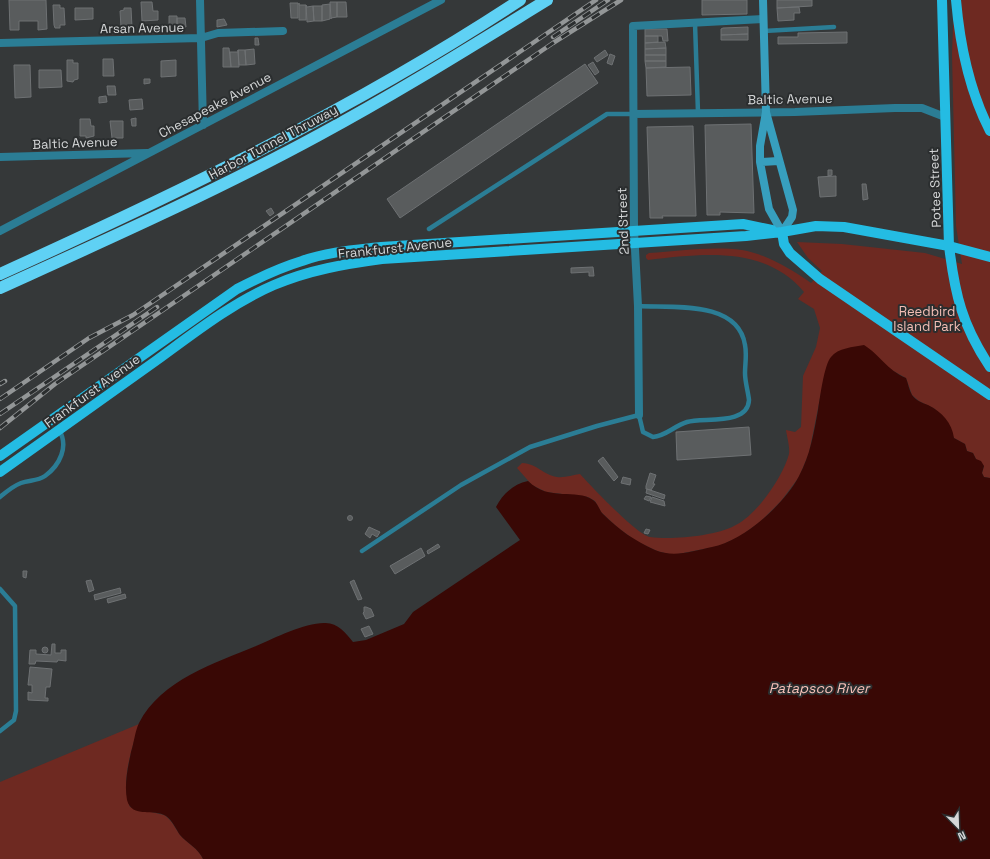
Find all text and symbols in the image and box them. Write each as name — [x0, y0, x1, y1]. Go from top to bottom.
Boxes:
street label: Arsan Avenue — [100, 19, 184, 37]
street label: Chesapeake Avenue — [156, 68, 274, 142]
street label: Baltic Avenue — [747, 90, 833, 108]
street label: Harbor Tunnel Thruway — [206, 101, 340, 183]
street label: Baltic Avenue — [32, 133, 118, 153]
street label: Potee Street — [925, 148, 945, 228]
street label: 2nd Street — [613, 187, 633, 255]
street label: Frankfurst Avenue — [337, 234, 453, 262]
park label: Reedbird Island Park — [893, 303, 961, 335]
street label: Frankfurst Avenue — [41, 351, 143, 431]
water label: Patapsco River — [769, 679, 871, 697]
north arrow — [938, 807, 978, 847]
text: N — [956, 828, 968, 844]

